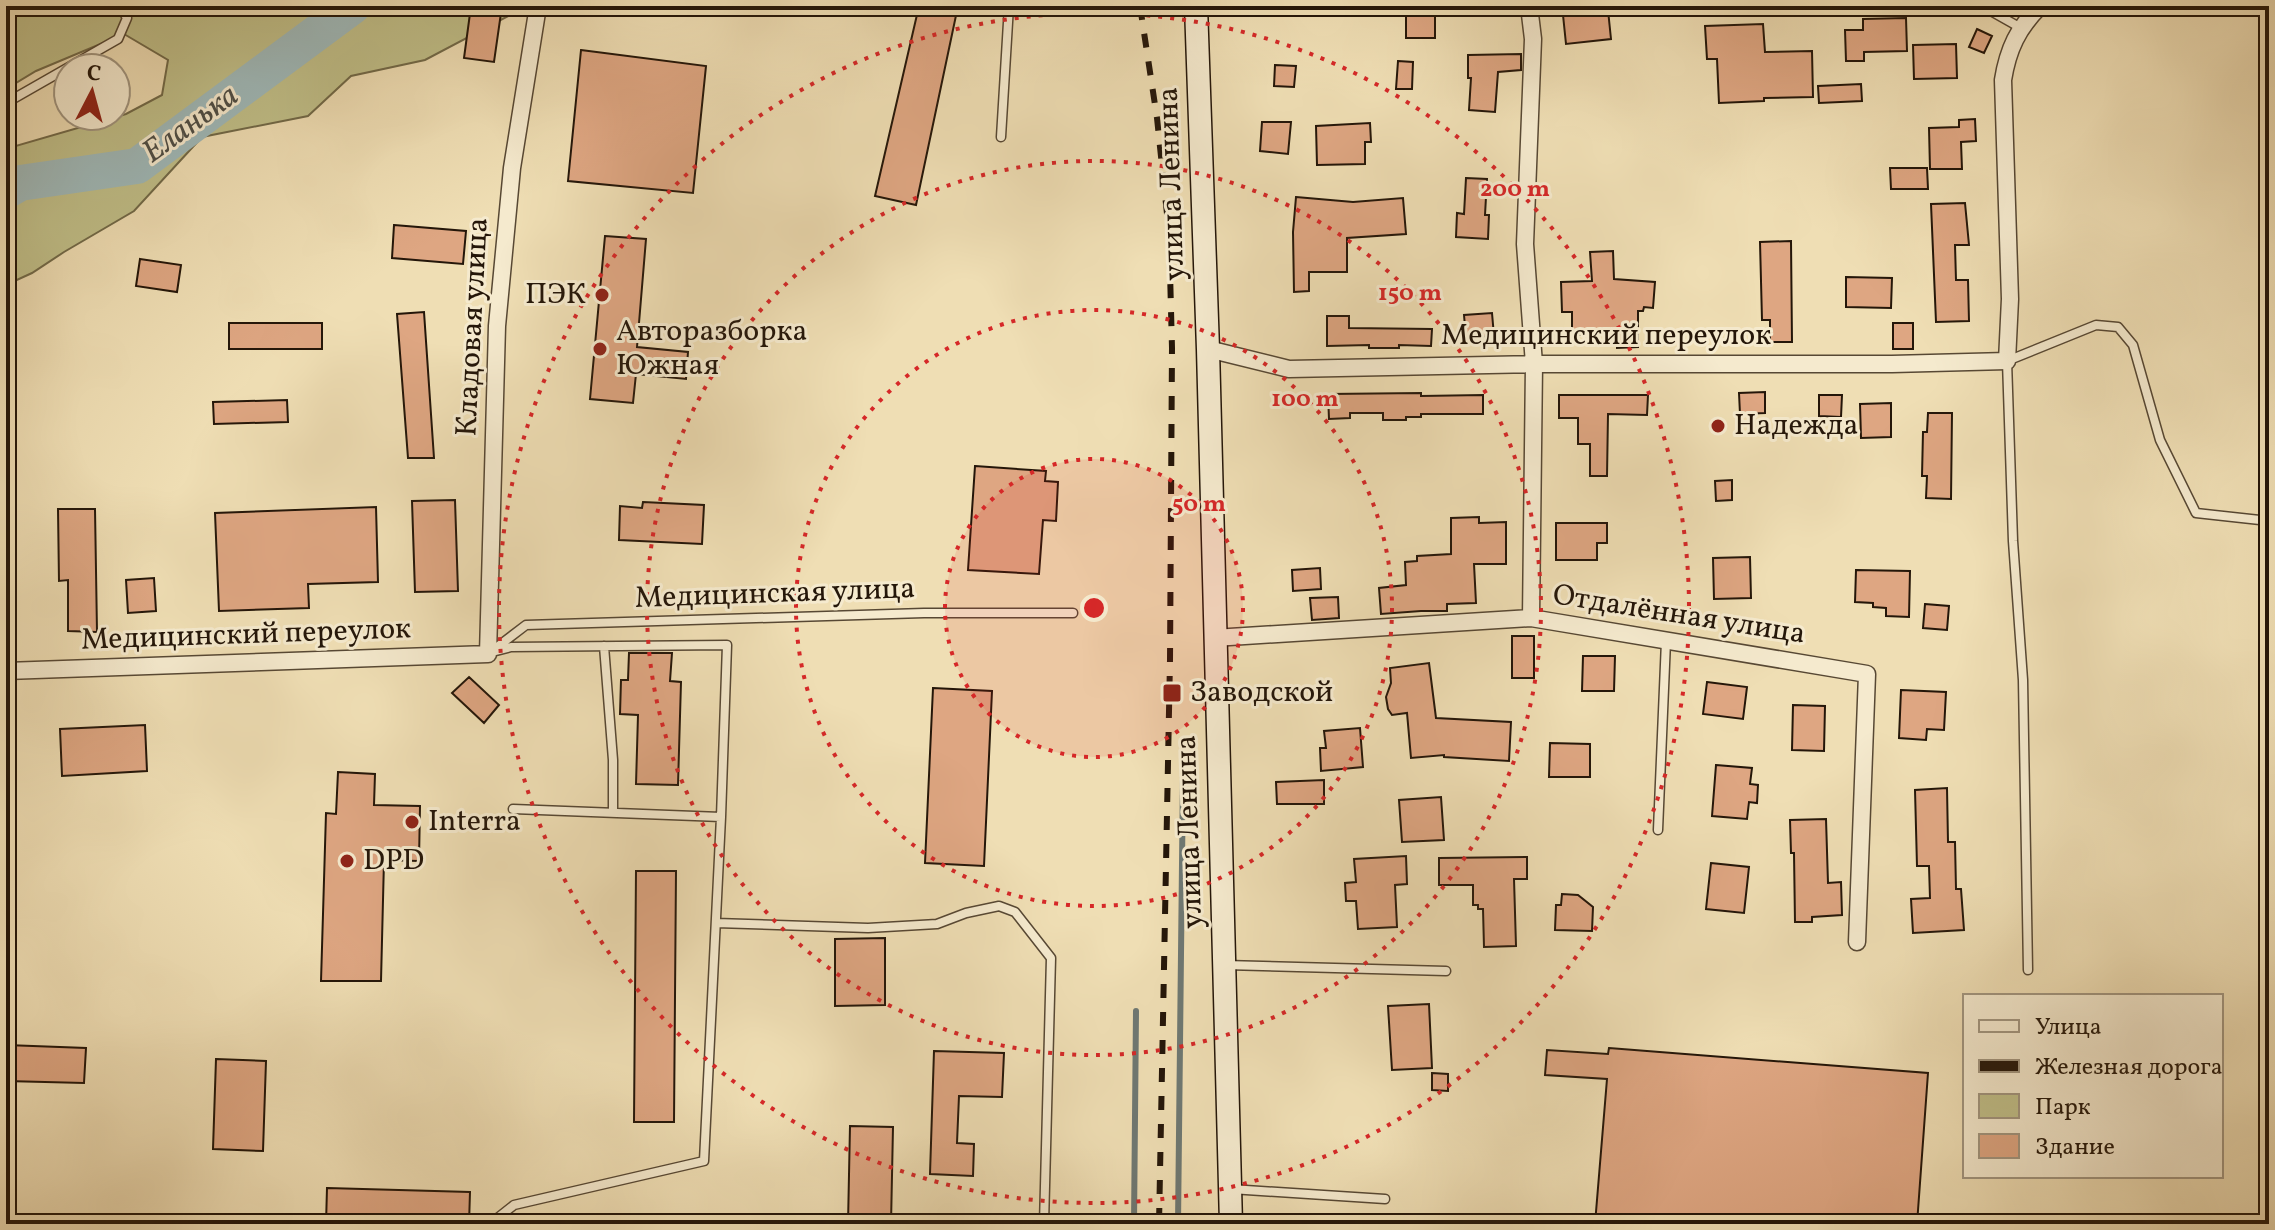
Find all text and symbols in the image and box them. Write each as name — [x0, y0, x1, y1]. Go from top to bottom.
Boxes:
north arrow — [52, 52, 132, 132]
text: С — [85, 58, 102, 91]
water label: Еланька — [134, 75, 248, 175]
street label: улица Ленина — [1148, 86, 1196, 282]
text: 200 m — [1480, 173, 1550, 207]
street label: Кладовая улица — [446, 217, 500, 437]
place label: ПЭК — [525, 274, 586, 316]
text: 150 m — [1378, 277, 1442, 311]
marker: ПЭК — [593, 286, 611, 304]
place label: Авторазборка Южная — [616, 311, 807, 387]
street label: Медицинский переулок — [1441, 315, 1771, 357]
marker: Авторазборка Южная — [591, 340, 609, 358]
text: 100 m — [1271, 383, 1339, 417]
place label: Надежда — [1734, 405, 1859, 447]
marker: Надежда — [1709, 417, 1727, 435]
text: 50 m — [1172, 488, 1226, 522]
street label: Медицинская улица — [634, 568, 916, 620]
street label: Отдалённая улица — [1550, 574, 1808, 656]
centre of rings — [1080, 594, 1108, 622]
street label: Медицинский переулок — [80, 608, 412, 662]
place label: Заводской — [1190, 672, 1333, 714]
marker: Заводской — [1161, 682, 1183, 704]
street label: улица Ленина — [1166, 734, 1214, 930]
place label: Interra — [428, 801, 521, 843]
marker: Interra — [403, 813, 421, 831]
place label: DPD — [363, 840, 424, 882]
marker: DPD — [338, 852, 356, 870]
legend — [1963, 994, 2223, 1178]
text: Улица — [2035, 1011, 2102, 1045]
text: Железная дорога — [2035, 1051, 2223, 1085]
text: Парк — [2035, 1091, 2091, 1125]
text: Здание — [2035, 1131, 2115, 1165]

